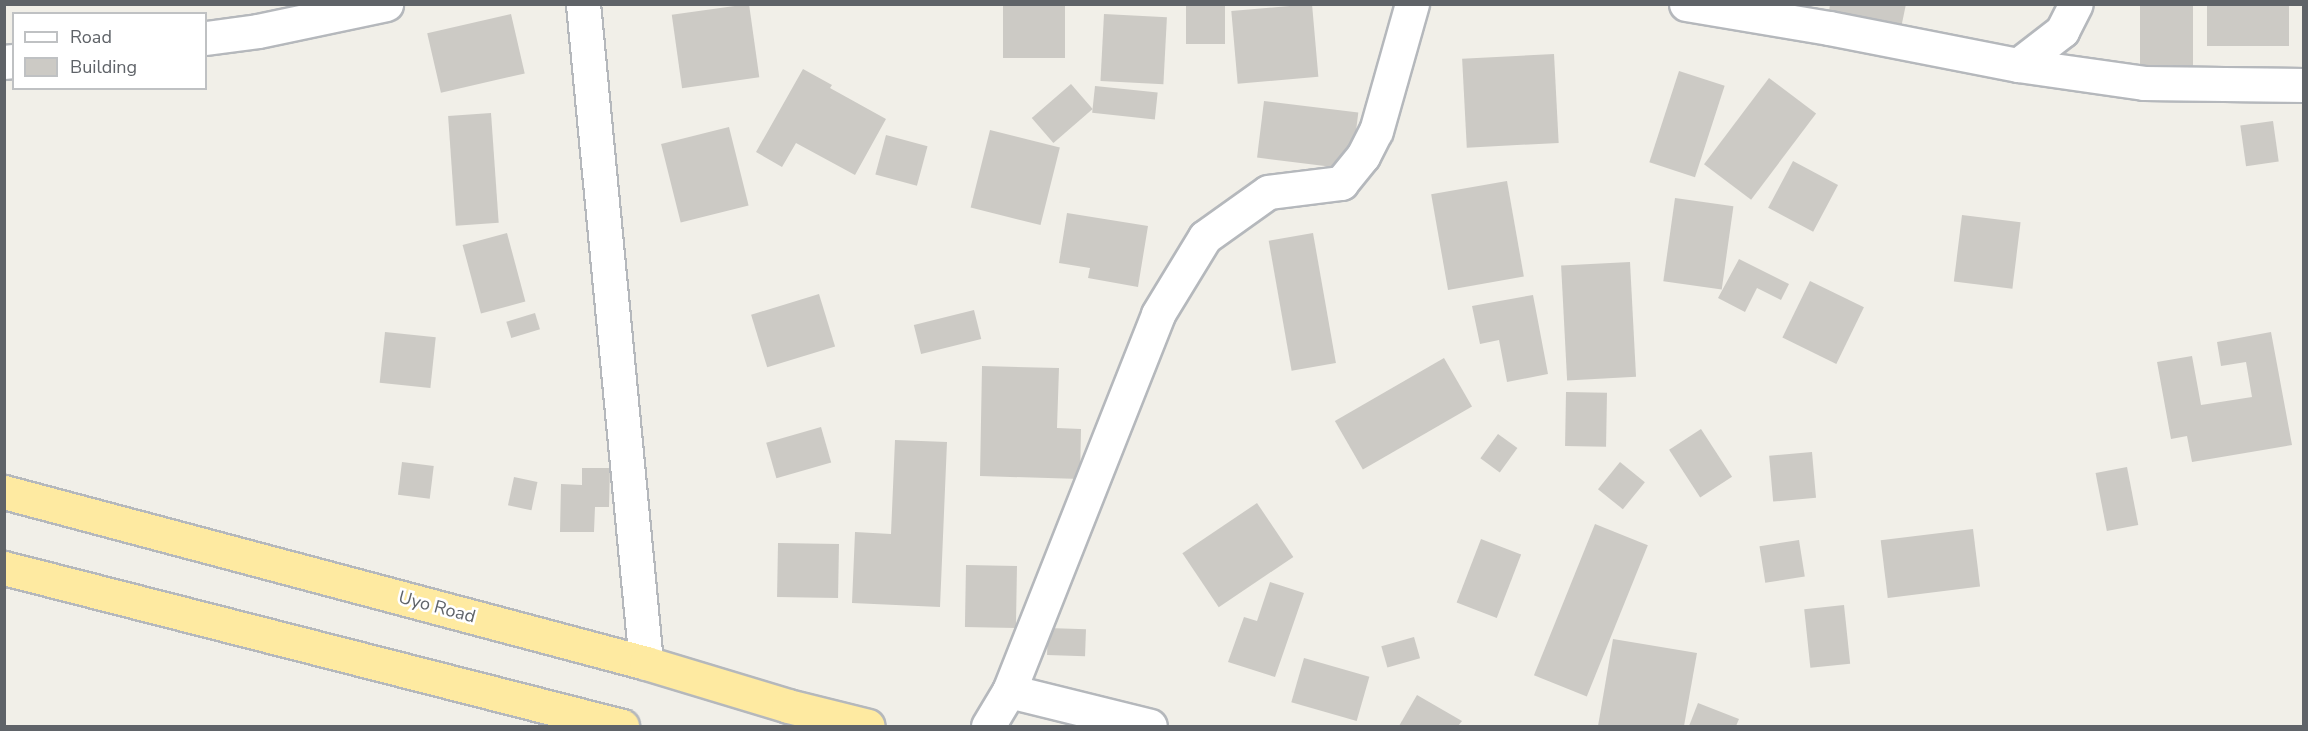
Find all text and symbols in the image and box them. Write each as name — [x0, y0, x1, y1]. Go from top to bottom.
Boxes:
legend — [12, 12, 207, 90]
text: Road — [70, 25, 112, 49]
text: Building — [70, 55, 137, 79]
street label: Uyo Road — [396, 586, 478, 628]

